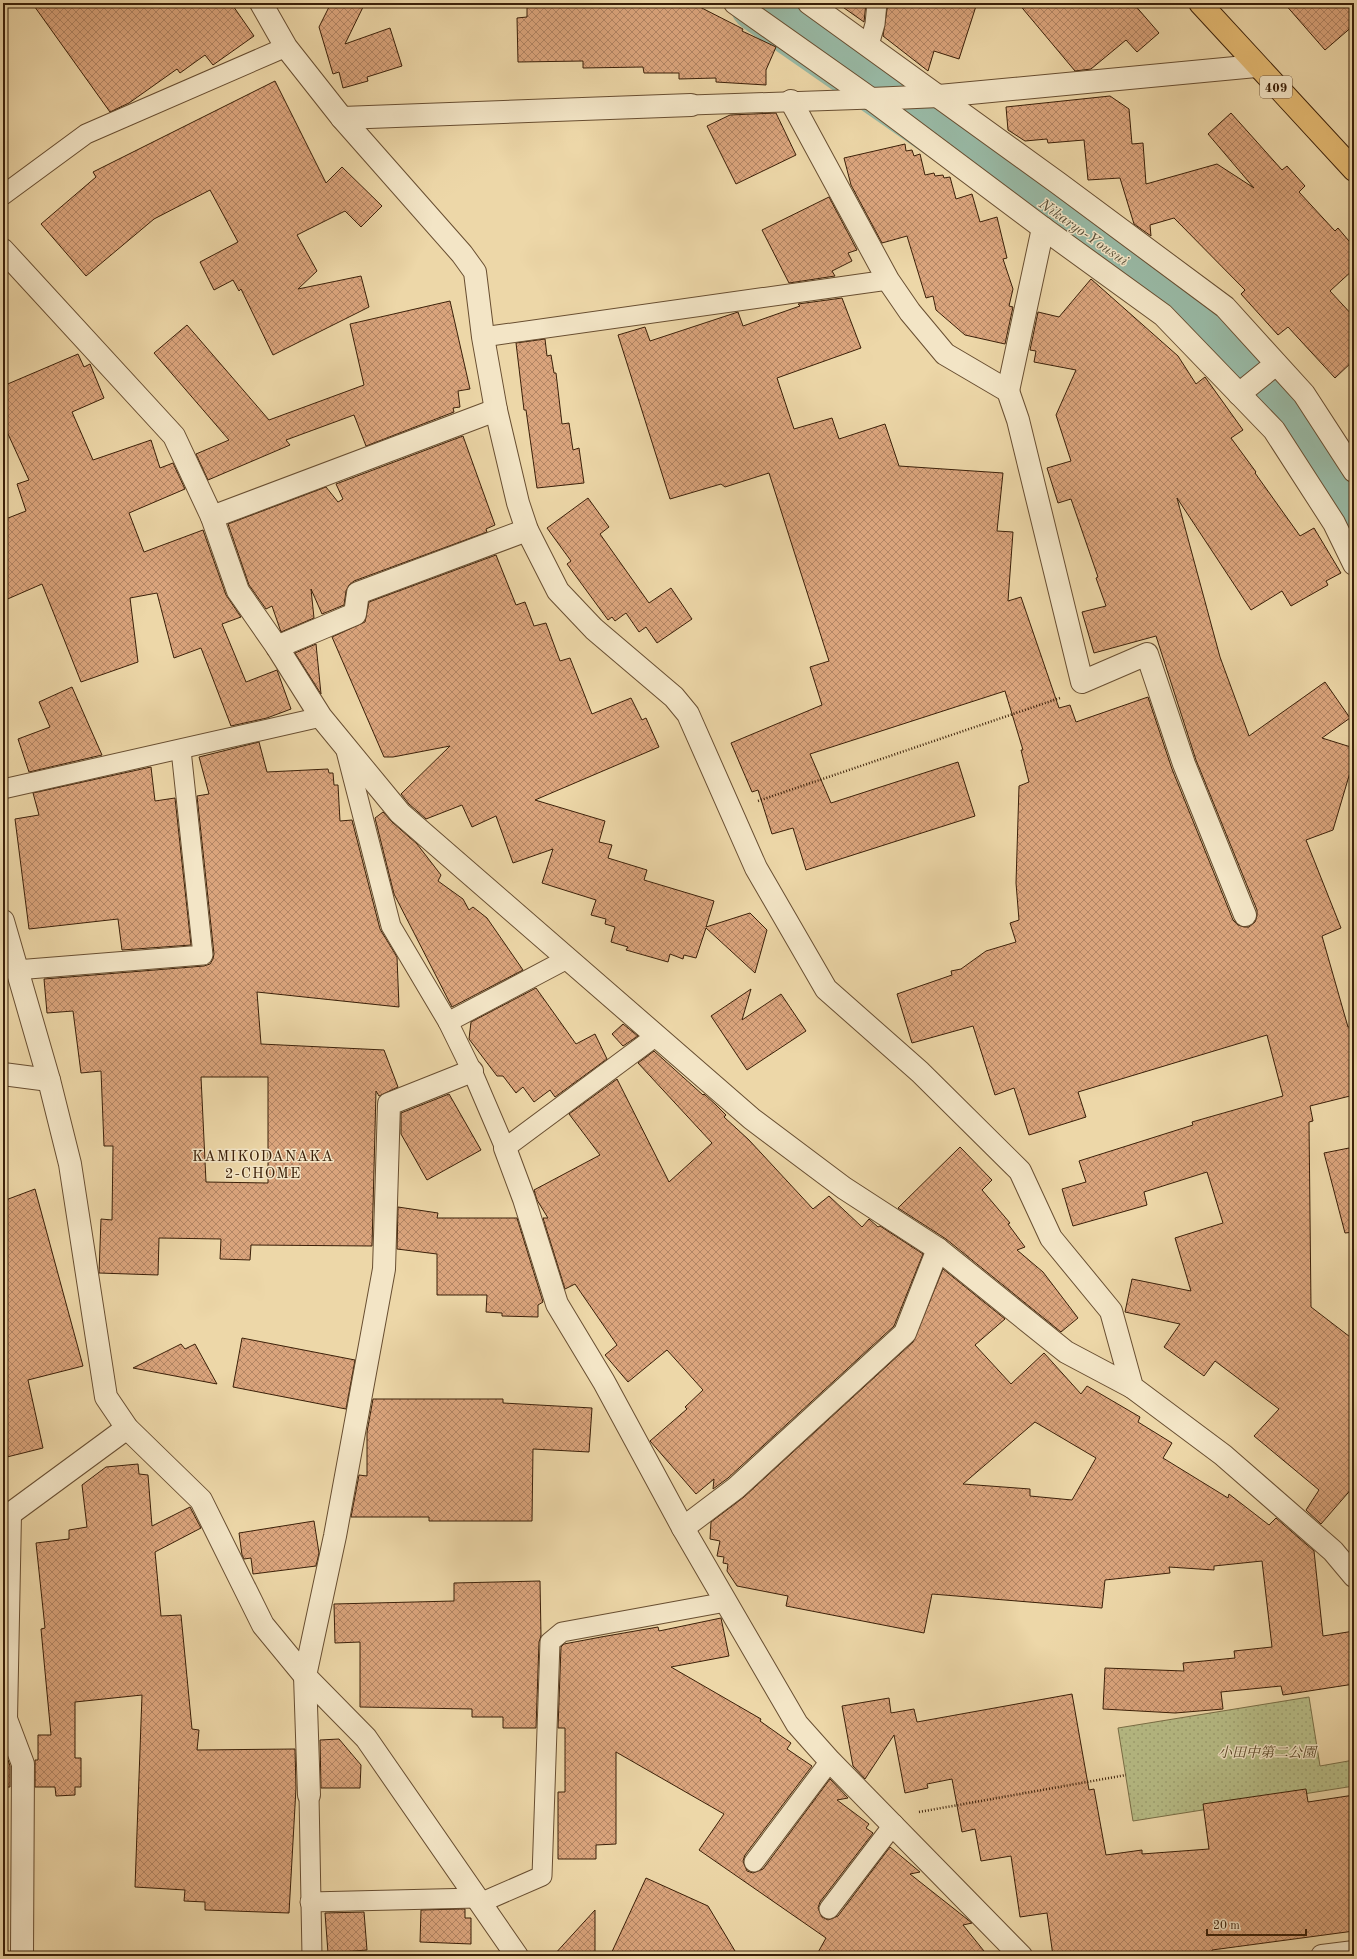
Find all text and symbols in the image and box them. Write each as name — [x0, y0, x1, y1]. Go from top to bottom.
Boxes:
road number: 409 — [1260, 76, 1292, 98]
water label: Nikaryo-Yousui — [1035, 196, 1130, 270]
district label: KAMIKODANAKA 2-CHOME — [192, 1150, 334, 1182]
park label: 小田中第二公園 — [1218, 1745, 1318, 1760]
scale bar — [1207, 1911, 1306, 1937]
text: 20 m — [1213, 1920, 1240, 1932]

